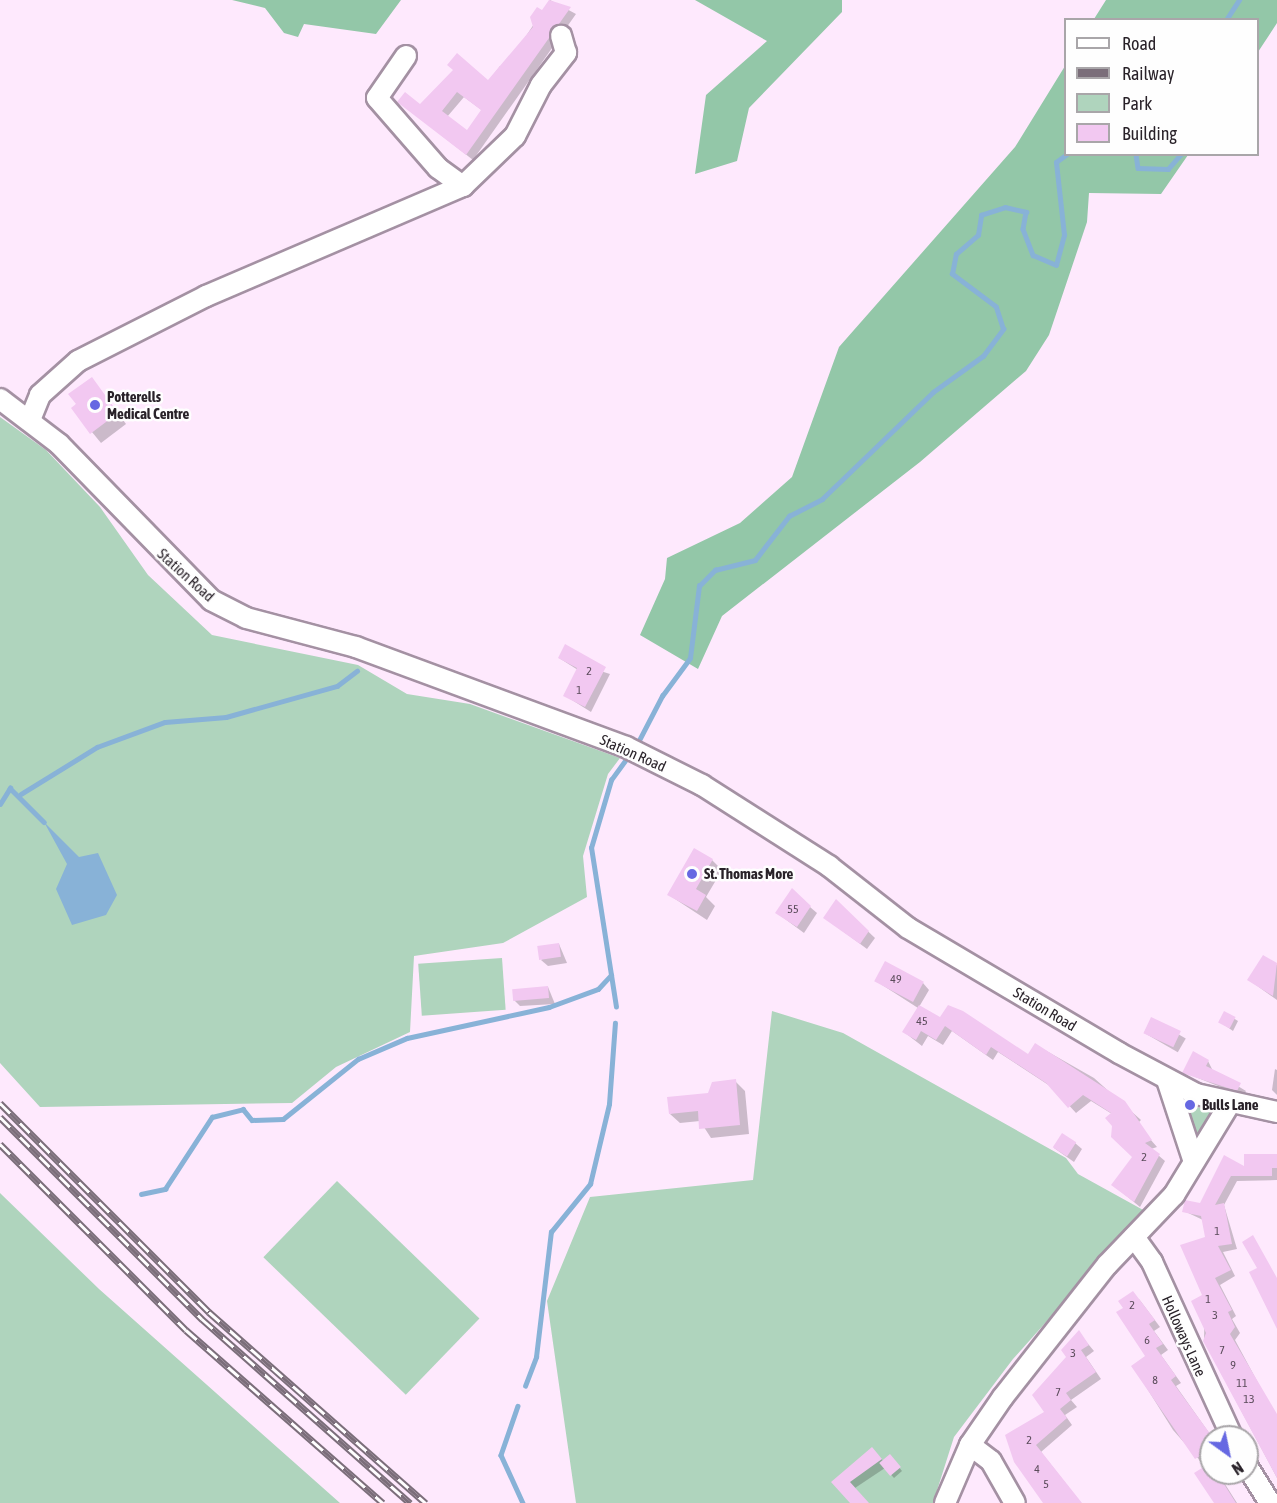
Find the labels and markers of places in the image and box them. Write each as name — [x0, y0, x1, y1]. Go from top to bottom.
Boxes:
place label: Potterells Medical Centre — [107, 387, 189, 422]
marker: Potterells Medical Centre — [88, 398, 102, 412]
place label: St. Thomas More — [704, 865, 793, 883]
marker: St. Thomas More — [685, 867, 699, 881]
place label: Bulls Lane — [1202, 1096, 1259, 1114]
marker: Bulls Lane — [1183, 1098, 1197, 1112]

